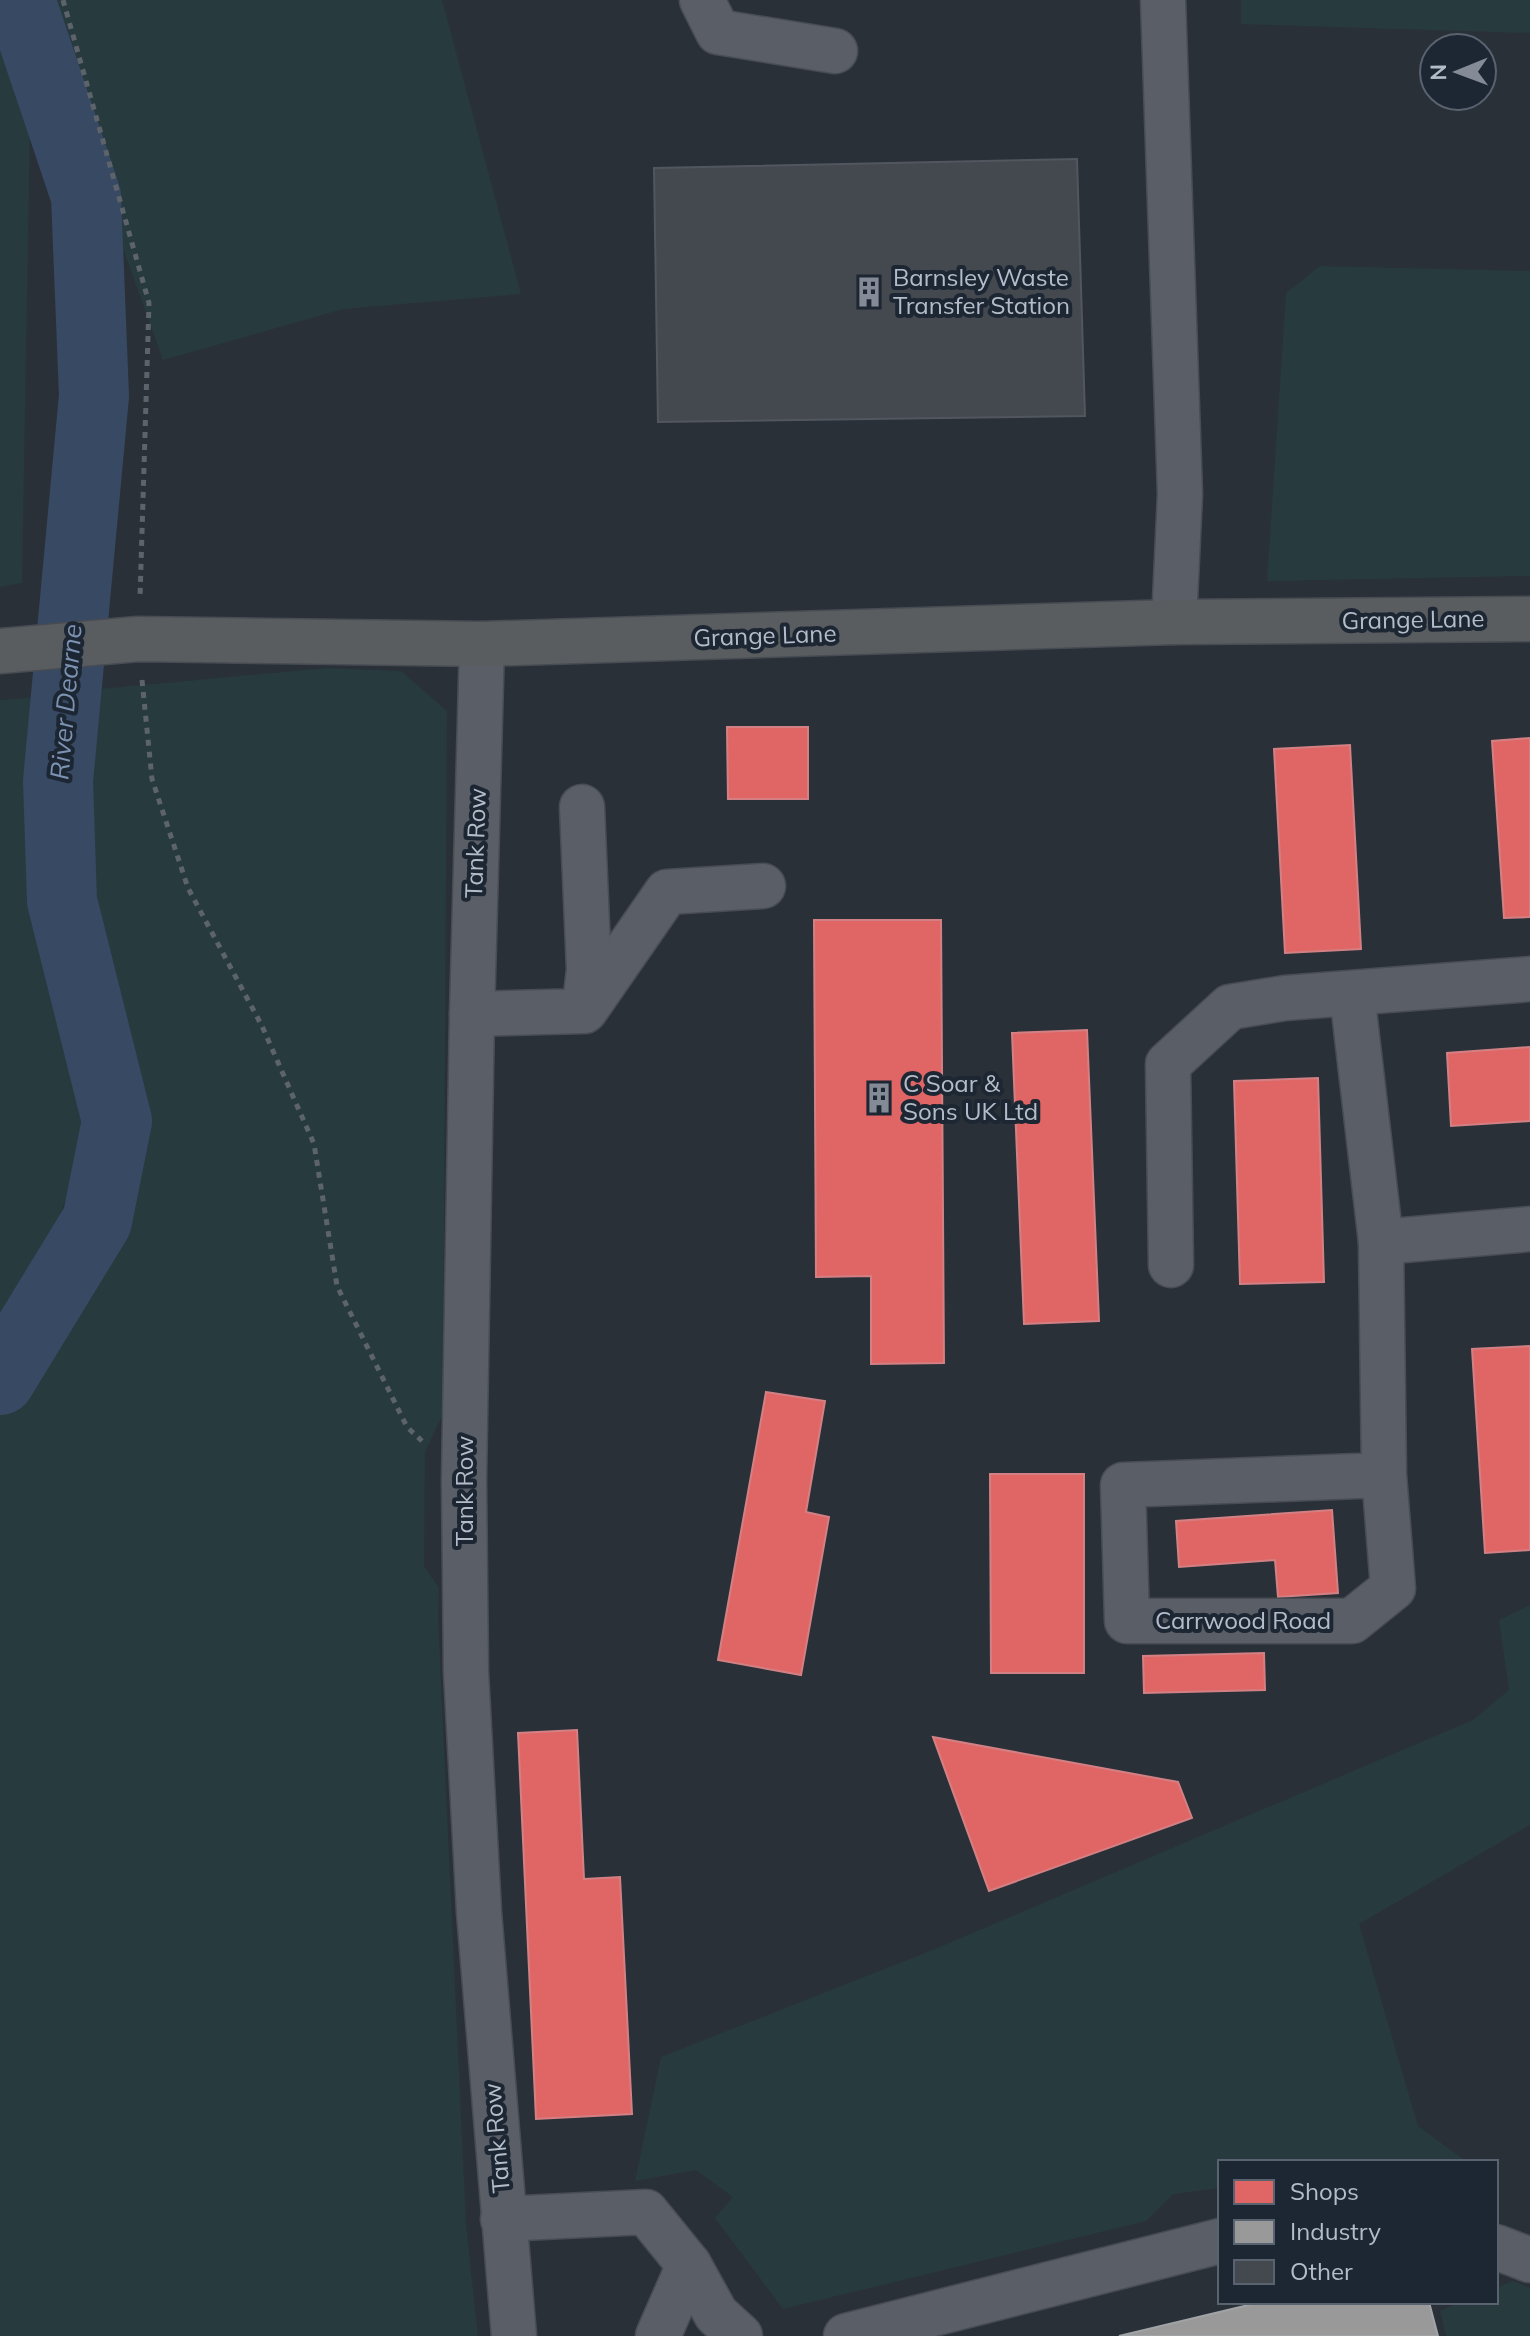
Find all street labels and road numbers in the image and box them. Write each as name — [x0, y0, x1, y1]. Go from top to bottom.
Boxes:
street label: Grange Lane — [1341, 603, 1485, 635]
street label: Grange Lane — [693, 618, 837, 652]
street label: Tank Row — [458, 787, 492, 899]
street label: Tank Row — [449, 1436, 479, 1546]
street label: Carrwood Road — [1155, 1605, 1331, 1635]
street label: Tank Row — [476, 2082, 516, 2194]

